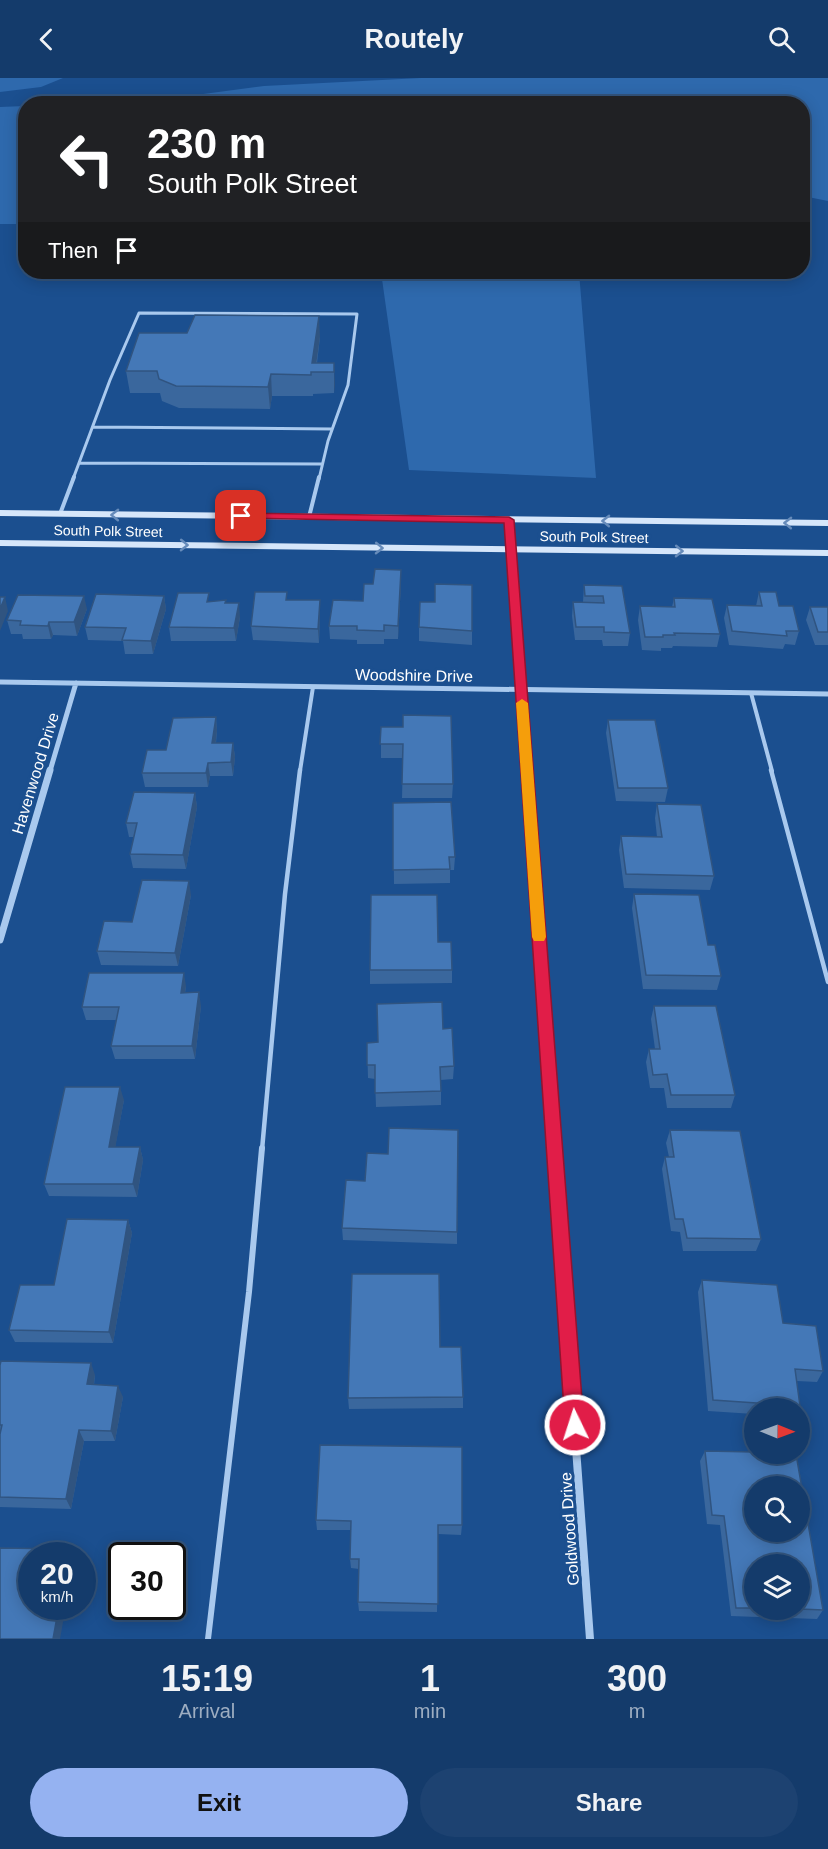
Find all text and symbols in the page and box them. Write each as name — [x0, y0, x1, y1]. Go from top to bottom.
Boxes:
icon: back — [30, 23, 63, 56]
icon: search — [765, 23, 798, 56]
text: Routely — [364, 24, 464, 54]
icon: left — [48, 120, 126, 198]
text: 230 m — [147, 120, 266, 167]
text: South Polk Street — [147, 169, 357, 199]
icon: arrive — [110, 234, 143, 267]
text: Then — [48, 238, 98, 263]
pin — [215, 490, 266, 541]
icon: arrive — [224, 499, 257, 532]
one-way arrow — [110, 509, 119, 521]
one-way arrow — [602, 515, 611, 527]
one-way arrow — [784, 517, 793, 529]
street label: South Polk Street — [53, 522, 163, 540]
street label: South Polk Street — [539, 528, 649, 546]
one-way arrow — [180, 539, 189, 551]
one-way arrow — [375, 541, 384, 554]
one-way arrow — [675, 545, 684, 557]
street label: Woodshire Drive — [355, 666, 473, 685]
street label: Havenwood Drive — [9, 710, 62, 836]
position arrow — [543, 1393, 607, 1457]
north arrow — [744, 1398, 810, 1464]
map controls — [744, 1398, 810, 1620]
street label: Goldwood Drive — [557, 1471, 582, 1586]
button: search — [744, 1476, 810, 1542]
speed limit sign: 30 — [108, 1542, 186, 1620]
button: layers — [744, 1554, 810, 1620]
text: 20 — [40, 1557, 74, 1590]
text: km/h — [41, 1588, 73, 1605]
text: 15:19 — [161, 1658, 253, 1699]
text: 1 — [420, 1658, 440, 1699]
text: 300 — [607, 1658, 667, 1699]
text: Arrival — [179, 1700, 235, 1722]
text: min — [414, 1700, 446, 1722]
text: m — [629, 1700, 645, 1722]
button: Exit — [30, 1768, 408, 1837]
button: Share — [420, 1768, 798, 1837]

